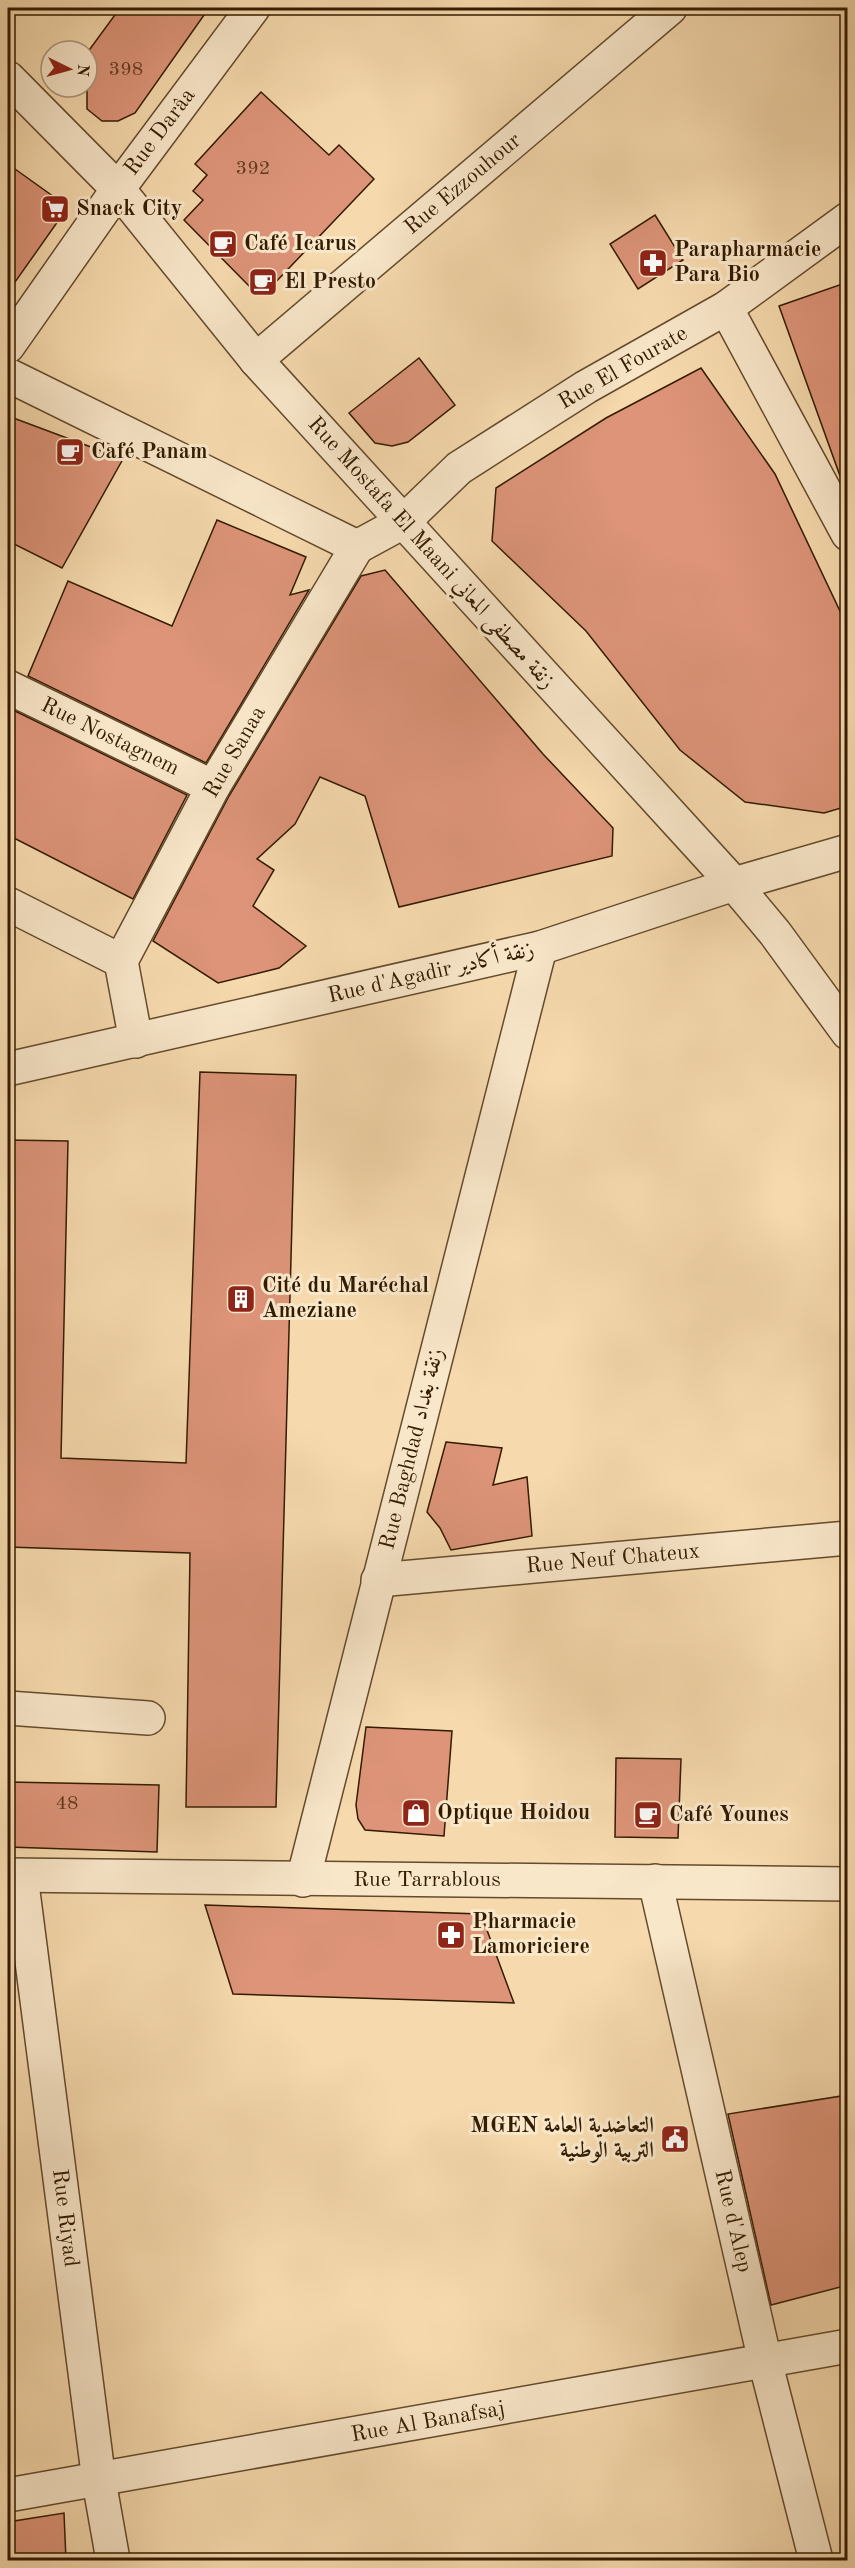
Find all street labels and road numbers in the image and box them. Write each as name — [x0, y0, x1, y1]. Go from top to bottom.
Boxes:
street label: Rue Darâa — [120, 84, 200, 180]
street label: Rue Ezzouhour — [401, 129, 525, 239]
street label: Rue El Fourate — [555, 322, 691, 414]
street label: Rue Mostafa El Maani زنقة مصطفى المعاني — [299, 413, 559, 697]
street label: Rue Nostagnem — [37, 694, 183, 780]
street label: Rue Sanaa — [200, 702, 270, 802]
street label: Rue d'Agadir زنقة أكادير — [324, 933, 537, 1008]
street label: Rue Baghdad زنقة بغداد — [376, 1346, 449, 1552]
street label: Rue Neuf Chateux — [525, 1540, 701, 1578]
street label: Rue Tarrablous — [353, 1869, 501, 1891]
street label: Rue d'Alep — [710, 2167, 756, 2275]
street label: Rue Riyad — [48, 2168, 82, 2268]
street label: Rue Al Banafsaj — [349, 2398, 507, 2446]

